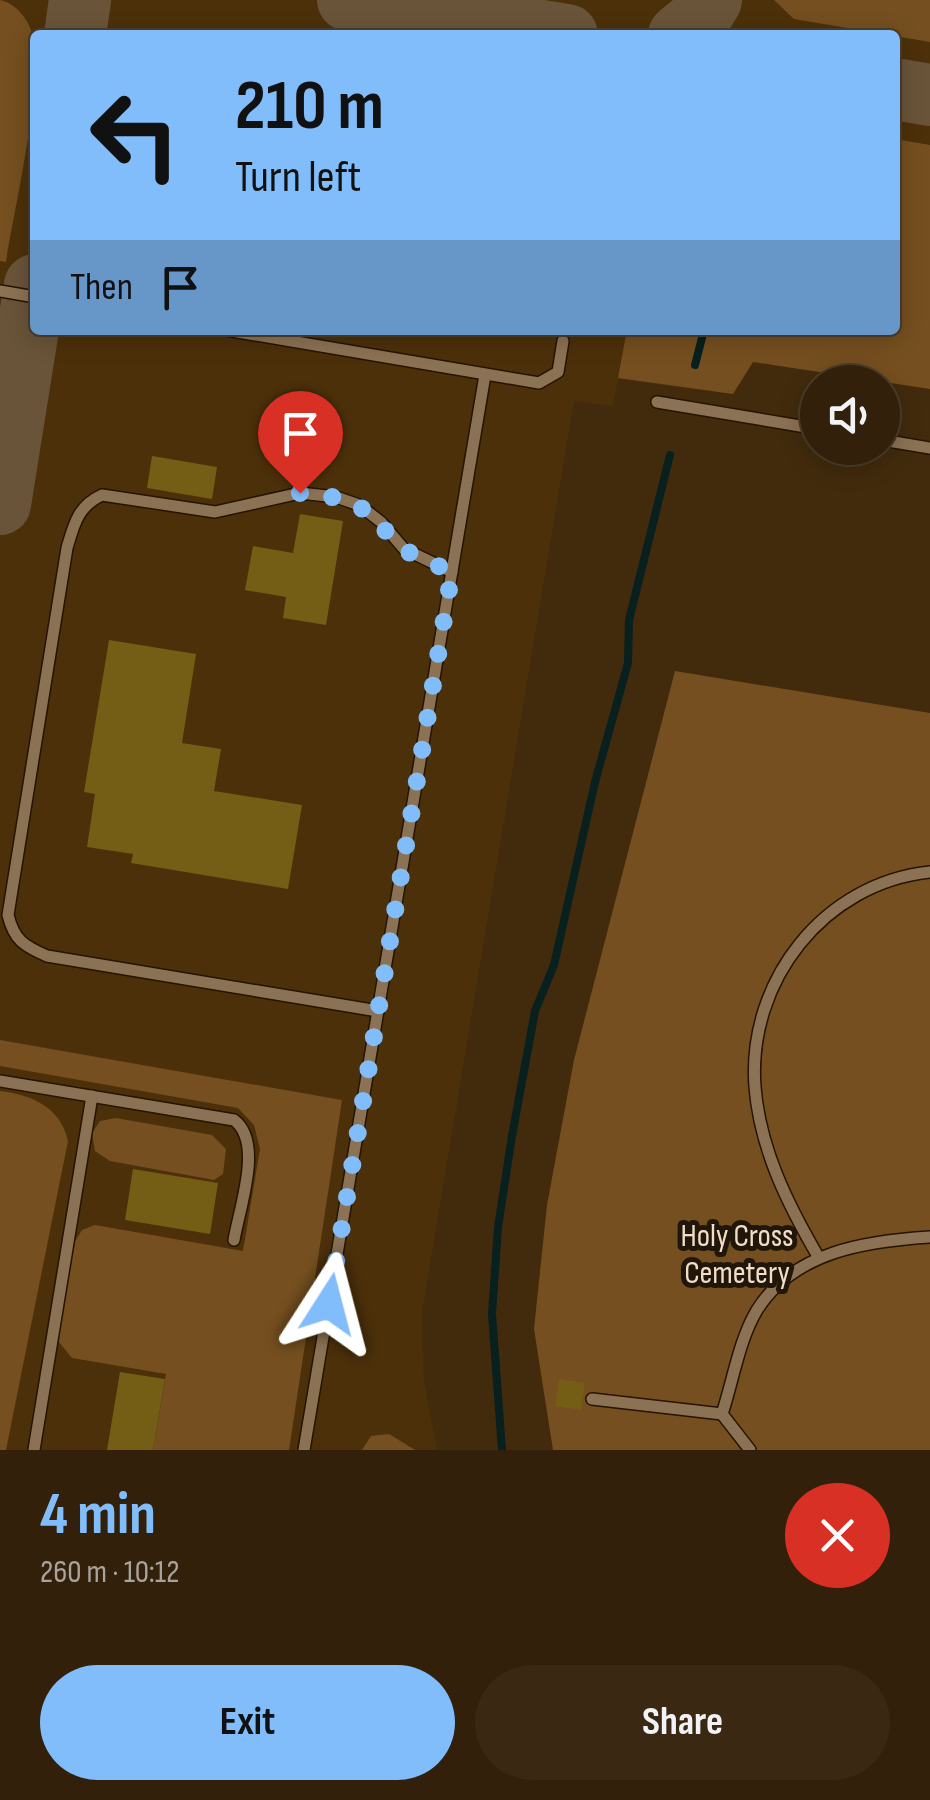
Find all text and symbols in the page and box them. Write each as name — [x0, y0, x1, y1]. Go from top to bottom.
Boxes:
text: 210 m — [235, 65, 384, 149]
icon: left — [70, 70, 200, 200]
text: Turn left — [235, 150, 361, 205]
icon: arrive — [153, 260, 208, 315]
text: Then — [70, 265, 133, 310]
map controls — [800, 365, 900, 465]
button: sound — [800, 365, 900, 465]
pin — [258, 391, 343, 494]
icon: arrive — [273, 406, 328, 461]
park label: Holy Cross Cemetery — [681, 1217, 793, 1293]
position arrow — [277, 1252, 381, 1356]
text: 4 min — [40, 1479, 156, 1551]
button: close — [785, 1483, 890, 1588]
text: 260 m · 10:12 — [40, 1553, 180, 1592]
button: Exit — [40, 1665, 455, 1780]
button: Share — [475, 1665, 890, 1780]

